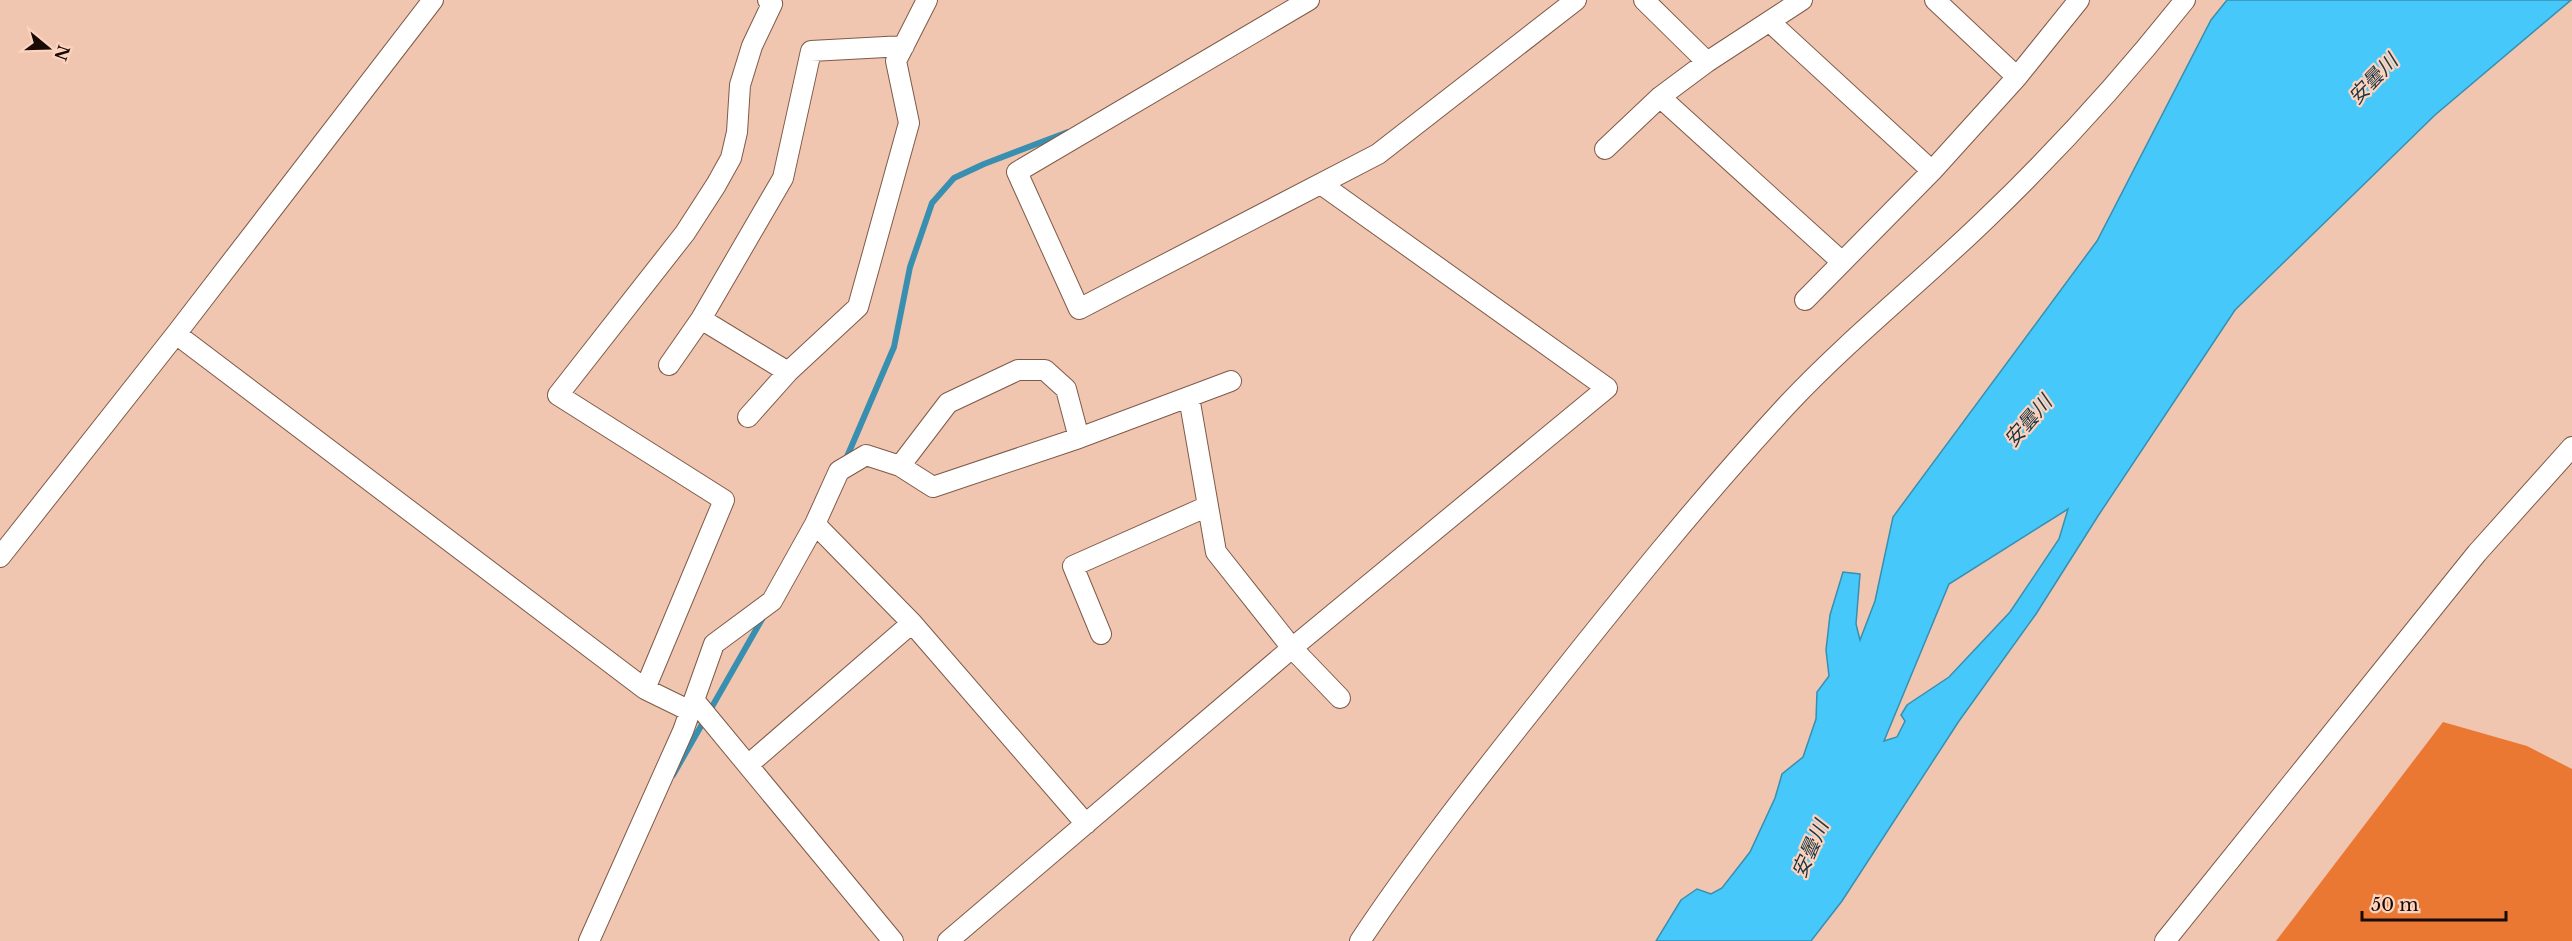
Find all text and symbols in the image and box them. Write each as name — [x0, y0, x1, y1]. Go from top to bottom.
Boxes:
north arrow — [18, 18, 78, 78]
text: N — [50, 43, 74, 63]
water label: 安曇川 — [2344, 48, 2404, 109]
water label: 安曇川 — [1999, 389, 2058, 452]
water label: 安曇川 — [1787, 815, 1834, 881]
scale bar — [2362, 884, 2506, 922]
text: 50 m — [2371, 894, 2419, 916]

